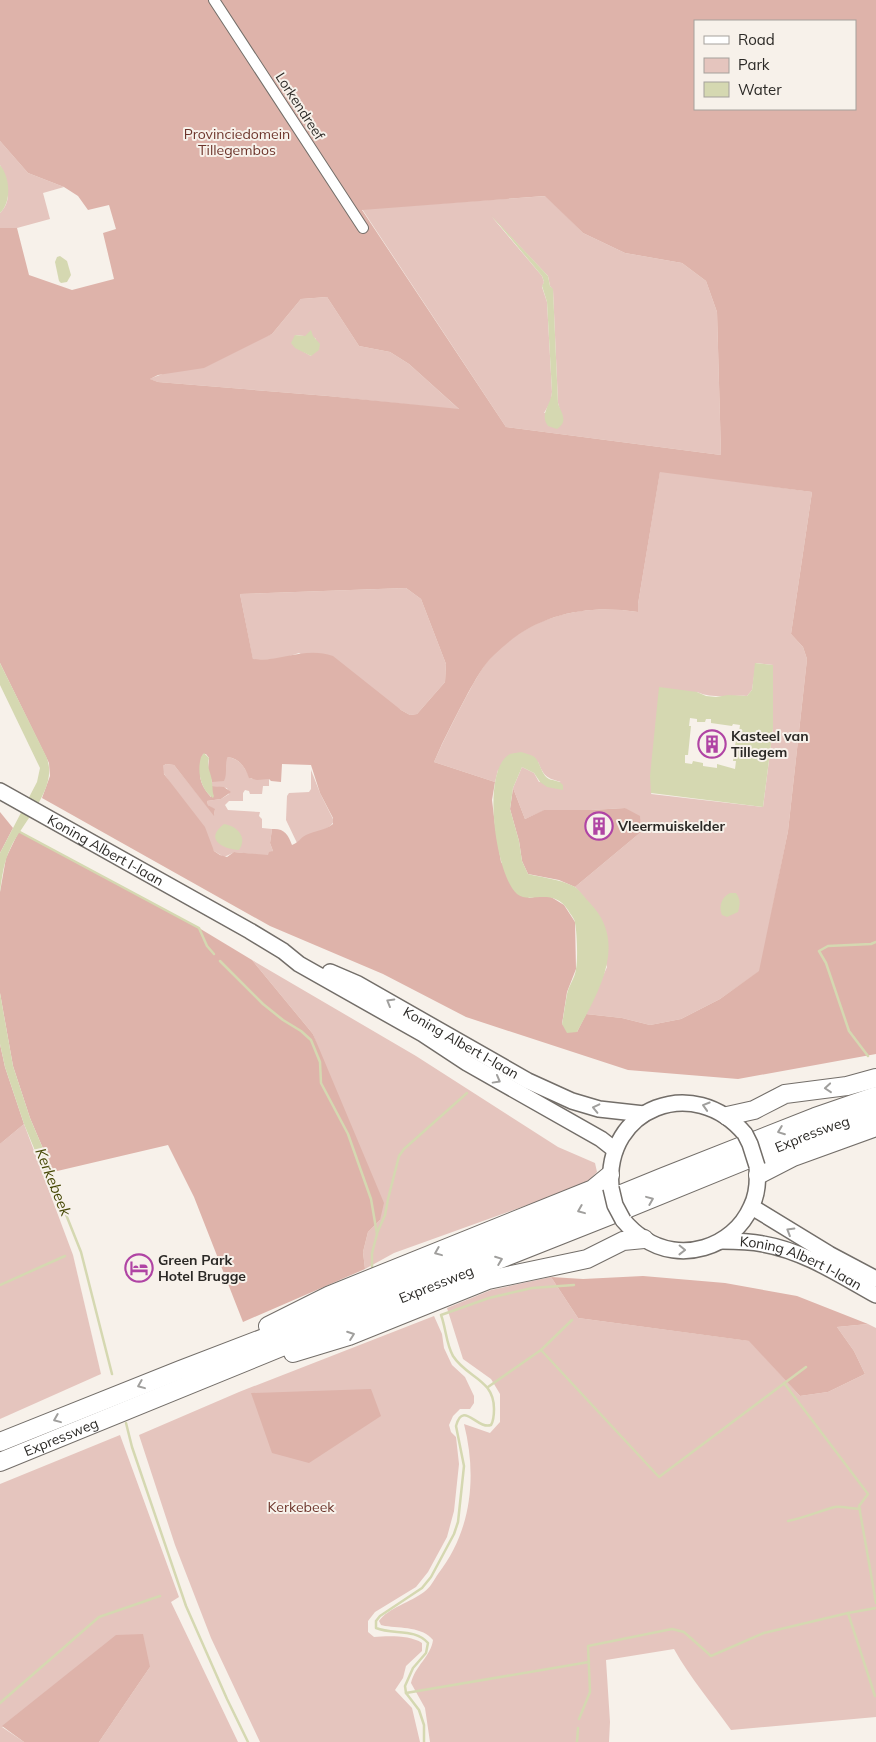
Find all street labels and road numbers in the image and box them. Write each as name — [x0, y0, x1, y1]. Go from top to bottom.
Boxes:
street label: Lorkendreef — [272, 69, 329, 143]
street label: Koning Albert I-laan — [44, 810, 167, 890]
street label: Koning Albert I-laan — [400, 1003, 522, 1083]
street label: Expressweg — [772, 1112, 852, 1156]
street label: Koning Albert I-laan — [739, 1232, 865, 1294]
street label: Expressweg — [396, 1261, 476, 1307]
street label: Expressweg — [21, 1414, 101, 1460]

